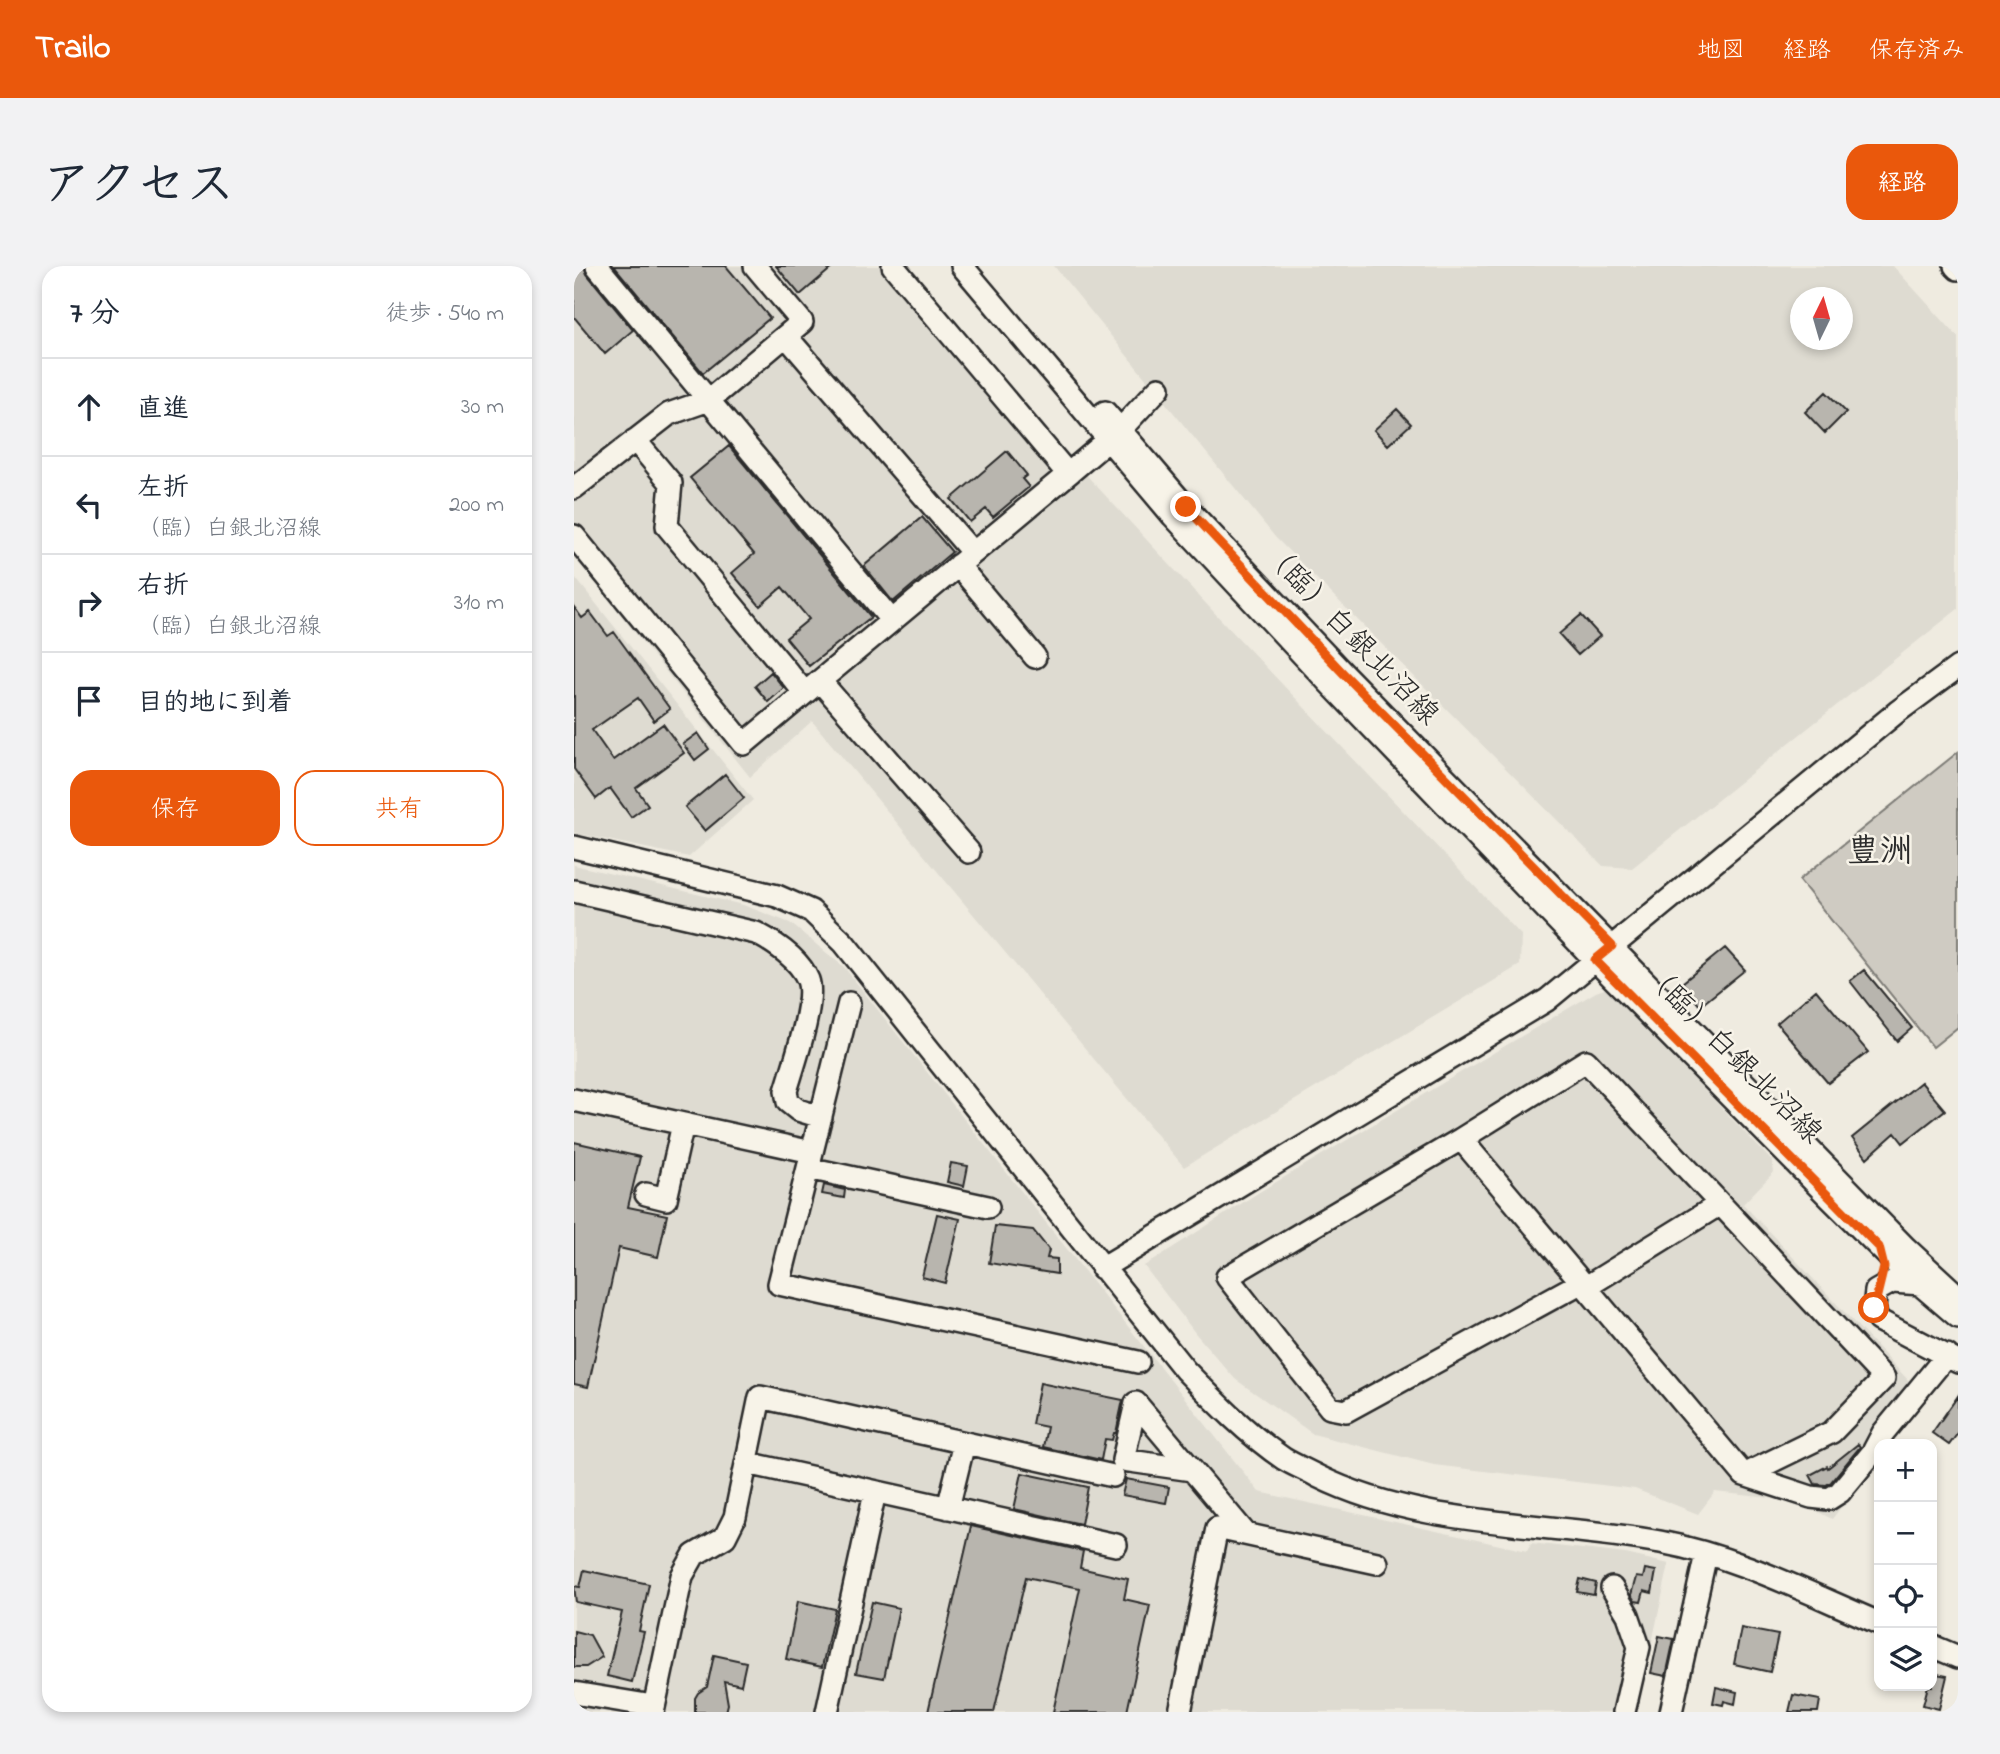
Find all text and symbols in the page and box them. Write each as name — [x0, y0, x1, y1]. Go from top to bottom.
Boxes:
text: Trailo — [35, 25, 111, 73]
text: 地図 — [1697, 34, 1745, 69]
text: 経路 — [1783, 34, 1831, 69]
text: 保存済み — [1869, 34, 1965, 69]
button: 経路 — [1846, 144, 1958, 220]
text: アクセス — [42, 151, 235, 223]
north arrow — [1790, 287, 1853, 350]
text: 7 分 — [70, 293, 120, 337]
text: 徒歩 · 540 m — [385, 298, 504, 331]
icon: ahead — [70, 388, 108, 426]
text: 直進 — [137, 391, 189, 429]
text: 30 m — [461, 391, 504, 424]
text: 左折 — [137, 470, 189, 508]
icon: left — [70, 486, 108, 524]
text: 200 m — [449, 489, 504, 522]
route end — [1170, 491, 1201, 522]
text: （臨）白銀北沼線 — [137, 513, 321, 546]
street label: （臨）白銀北沼線 — [1250, 533, 1448, 737]
text: 右折 — [137, 568, 189, 606]
icon: right — [70, 584, 108, 622]
text: 310 m — [454, 587, 504, 620]
text: （臨）白銀北沼線 — [137, 611, 321, 644]
icon: arrive — [70, 682, 108, 720]
text: 目的地に到着 — [137, 685, 293, 723]
button: 保存 — [70, 770, 280, 846]
button: 共有 — [294, 770, 504, 846]
district label: 豊洲 — [1847, 829, 1913, 877]
street label: （臨）白銀北沼線 — [1631, 955, 1831, 1155]
route start — [1858, 1292, 1889, 1323]
map controls — [1874, 1439, 1937, 1691]
button: + — [1874, 1439, 1937, 1502]
button: − — [1874, 1502, 1937, 1565]
button: locate — [1874, 1565, 1937, 1628]
button: layers — [1874, 1628, 1937, 1691]

